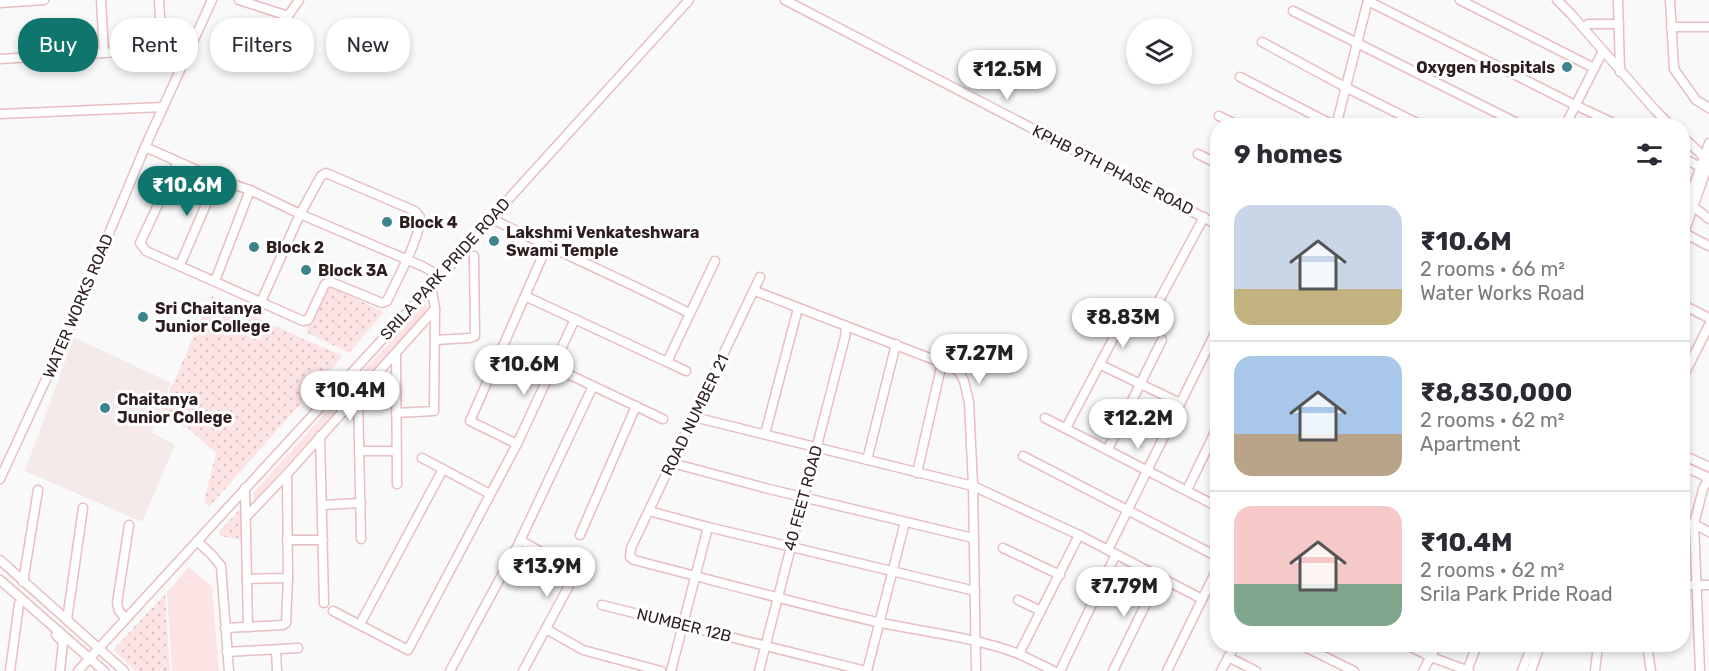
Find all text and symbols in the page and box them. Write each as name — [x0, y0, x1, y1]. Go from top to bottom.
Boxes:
chip: Buy — [18, 18, 98, 72]
chip: Rent — [110, 18, 198, 72]
chip: Filters — [210, 18, 314, 72]
chip: New — [326, 18, 410, 72]
map controls — [1126, 18, 1192, 84]
button: layers — [1126, 18, 1192, 84]
pin: ₹12.5M — [958, 50, 1056, 101]
text: ₹12.5M — [972, 57, 1042, 81]
place label: Oxygen Hospitals — [1416, 58, 1555, 77]
marker: Oxygen Hospitals — [1560, 60, 1574, 74]
street label: KPHB 9TH PHASE ROAD — [1029, 121, 1197, 219]
icon: filters — [1633, 138, 1666, 171]
text: 9 homes — [1234, 139, 1343, 170]
pin: ₹10.6M — [138, 166, 236, 217]
text: ₹10.6M — [152, 173, 222, 197]
street label: SRILA PARK PRIDE ROAD — [376, 194, 514, 344]
place label: Block 4 — [399, 213, 458, 232]
marker: Block 4 — [380, 215, 394, 229]
place label: Lakshmi Venkateshwara Swami Temple — [506, 223, 699, 260]
text: ₹10.6M — [1420, 226, 1512, 257]
icon: home — [1282, 229, 1354, 301]
street label: WATER WORKS ROAD — [39, 231, 117, 381]
marker: Lakshmi Venkateshwara Swami Temple — [487, 234, 501, 248]
place label: Block 2 — [266, 238, 324, 257]
marker: Block 2 — [247, 240, 261, 254]
text: 2 rooms · 66 m² — [1420, 257, 1565, 281]
place label: Block 3A — [318, 261, 388, 280]
marker: Block 3A — [299, 263, 313, 277]
text: Water Works Road — [1420, 281, 1585, 305]
pin: ₹8.83M — [1074, 298, 1172, 349]
place label: Sri Chaitanya Junior College — [155, 299, 270, 336]
text: ₹8.83M — [1086, 305, 1160, 329]
marker: Sri Chaitanya Junior College — [136, 310, 150, 324]
pin: ₹7.27M — [930, 334, 1028, 385]
text: ₹7.27M — [944, 341, 1014, 365]
pin: ₹10.6M — [475, 345, 573, 396]
street label: ROAD NUMBER 21 — [657, 351, 733, 479]
text: ₹10.6M — [489, 352, 559, 376]
pin: ₹10.4M — [301, 371, 399, 422]
text: ₹8,830,000 — [1420, 377, 1573, 408]
text: ₹10.4M — [314, 378, 386, 402]
icon: home — [1282, 380, 1354, 452]
place label: Chaitanya Junior College — [117, 390, 232, 427]
pin: ₹12.2M — [1089, 399, 1187, 450]
marker: Chaitanya Junior College — [98, 401, 112, 415]
text: ₹12.2M — [1103, 406, 1173, 430]
text: 2 rooms · 62 m² — [1420, 408, 1565, 432]
text: Apartment — [1420, 432, 1521, 456]
street label: 40 FEET ROAD — [780, 443, 826, 553]
text: ₹10.4M — [1420, 527, 1513, 558]
icon: home — [1282, 530, 1354, 602]
pin: ₹13.9M — [498, 547, 596, 598]
text: ₹13.9M — [512, 554, 582, 578]
text: 2 rooms · 62 m² — [1420, 558, 1565, 582]
pin: ₹7.79M — [1075, 567, 1173, 618]
text: ₹7.79M — [1090, 574, 1158, 598]
text: Srila Park Pride Road — [1420, 582, 1613, 606]
street label: NUMBER 12B — [635, 604, 733, 646]

